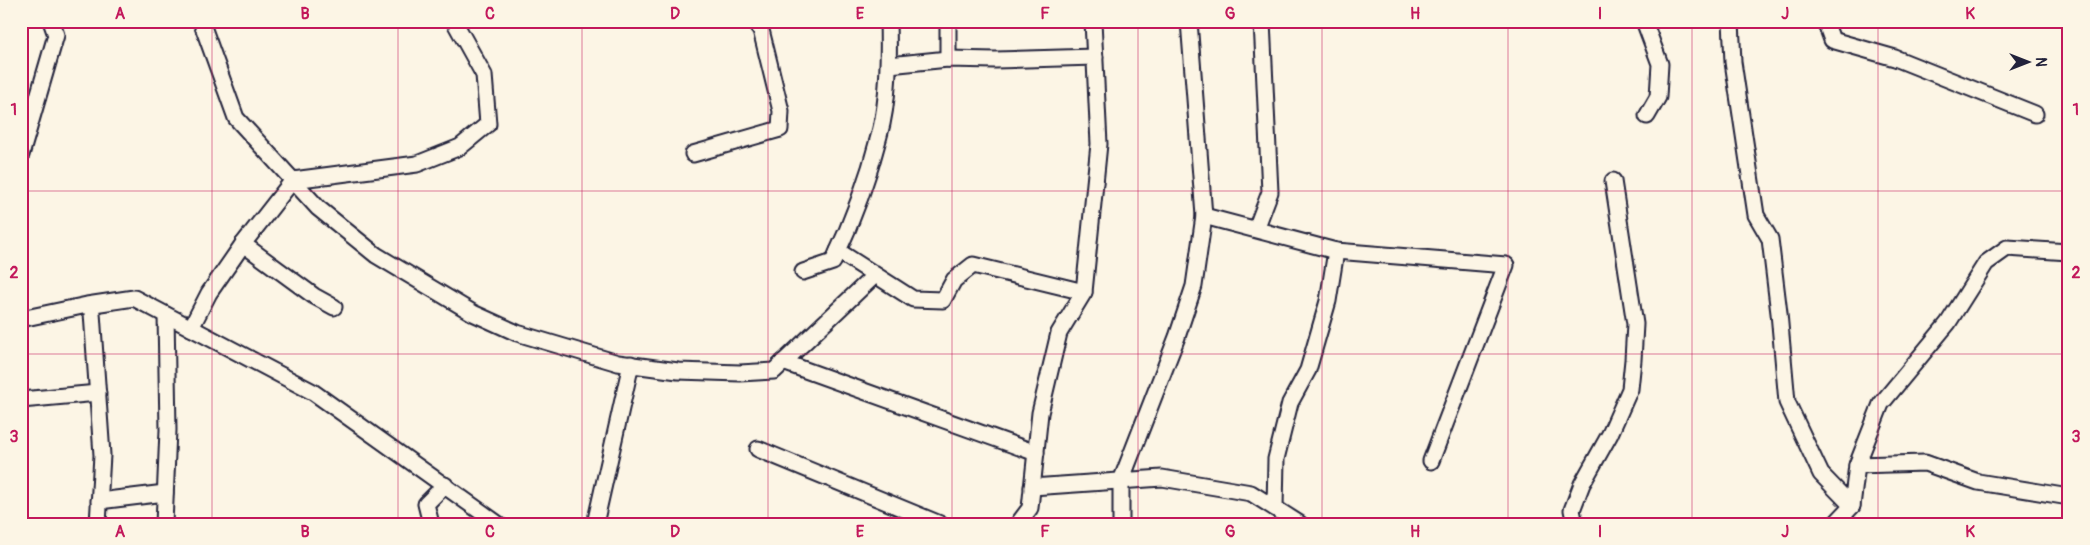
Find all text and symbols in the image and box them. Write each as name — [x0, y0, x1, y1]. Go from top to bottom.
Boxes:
text: A — [115, 4, 126, 24]
text: B — [300, 4, 310, 24]
text: C — [485, 4, 495, 24]
text: D — [670, 4, 680, 24]
text: E — [856, 4, 865, 24]
text: F — [1040, 4, 1050, 24]
text: G — [1225, 4, 1236, 24]
text: H — [1410, 4, 1420, 24]
text: I — [1598, 4, 1602, 24]
text: J — [1781, 4, 1789, 24]
text: K — [1965, 4, 1975, 24]
north arrow — [2002, 38, 2052, 88]
text: N — [2032, 57, 2049, 67]
text: 1 — [11, 100, 17, 120]
text: 1 — [2073, 100, 2079, 120]
text: 2 — [10, 263, 19, 283]
text: 2 — [2072, 263, 2081, 283]
text: 3 — [10, 427, 19, 447]
text: 3 — [2072, 427, 2081, 447]
text: A — [115, 522, 126, 542]
text: B — [300, 522, 310, 542]
text: C — [485, 522, 495, 542]
text: D — [670, 522, 680, 542]
text: E — [856, 522, 865, 542]
text: F — [1040, 522, 1050, 542]
text: G — [1225, 522, 1236, 542]
text: H — [1410, 522, 1420, 542]
text: I — [1598, 522, 1602, 542]
text: J — [1781, 522, 1789, 542]
text: K — [1965, 522, 1975, 542]

